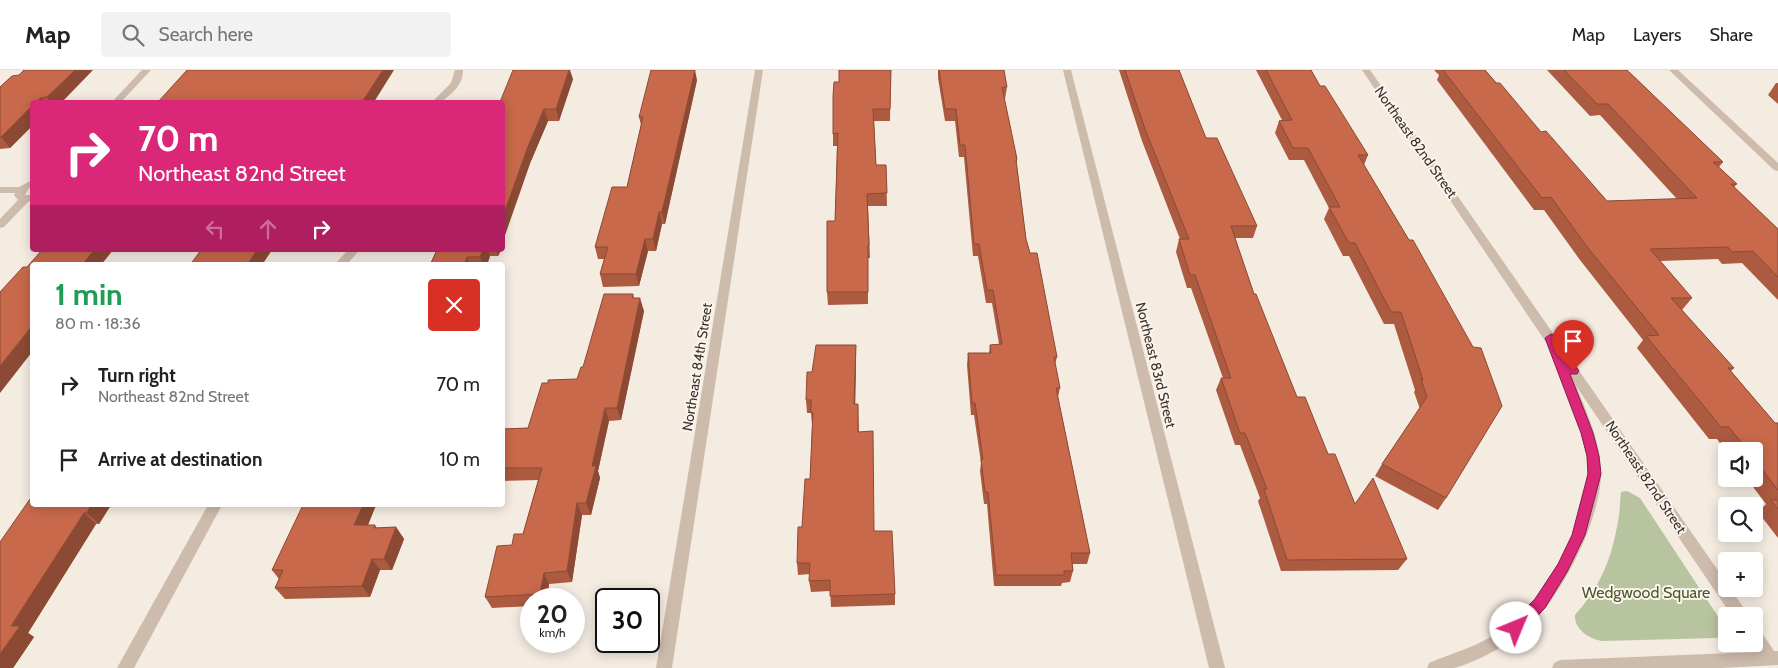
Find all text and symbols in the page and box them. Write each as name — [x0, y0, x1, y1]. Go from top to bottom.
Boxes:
search box — [101, 12, 451, 57]
text: Map — [25, 20, 71, 49]
icon: search — [119, 21, 147, 49]
text: Search here — [159, 23, 253, 46]
text: Map — [1572, 24, 1605, 46]
text: Layers — [1633, 24, 1682, 46]
text: Share — [1710, 24, 1753, 46]
street label: Northeast 82nd Street — [1371, 83, 1461, 202]
text: 70 m — [138, 117, 219, 160]
icon: right — [55, 120, 120, 185]
text: Northeast 82nd Street — [138, 160, 346, 187]
icon: left — [201, 215, 229, 243]
icon: ahead — [254, 215, 282, 243]
icon: right — [307, 215, 335, 243]
text: 1 min — [55, 276, 123, 313]
button: close — [428, 279, 480, 331]
street label: Northeast 83rd Street — [1132, 300, 1180, 430]
street label: Northeast 84th Street — [678, 301, 716, 432]
text: 80 m · 18:36 — [55, 314, 141, 333]
pin — [1552, 320, 1594, 371]
icon: arrive — [1559, 327, 1587, 355]
text: Turn right — [98, 364, 176, 387]
icon: right — [55, 371, 83, 399]
text: 70 m — [436, 373, 480, 396]
text: Northeast 82nd Street — [98, 387, 249, 406]
street label: Northeast 82nd Street — [1602, 417, 1691, 537]
map controls — [1718, 442, 1763, 652]
button: sound — [1718, 442, 1763, 487]
icon: arrive — [55, 446, 83, 474]
text: Arrive at destination — [98, 448, 262, 471]
text: 10 m — [440, 448, 480, 471]
button: search — [1718, 497, 1763, 542]
button: + — [1718, 552, 1763, 597]
park label: Wedgwood Square — [1582, 583, 1710, 602]
speed limit sign: 30 — [595, 588, 660, 653]
text: 20 — [537, 599, 568, 629]
position arrow — [1489, 601, 1541, 653]
button: − — [1718, 607, 1763, 652]
text: km/h — [539, 625, 566, 640]

